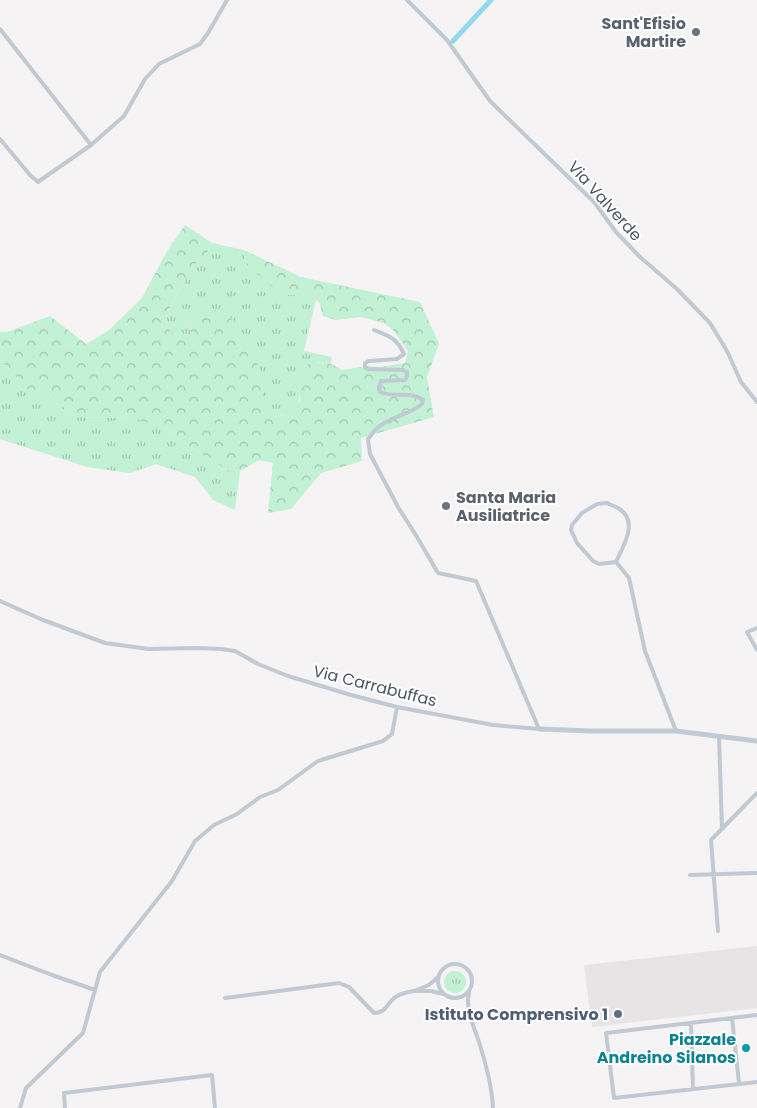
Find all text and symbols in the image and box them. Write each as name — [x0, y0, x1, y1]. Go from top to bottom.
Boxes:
place label: Sant'Efisio Martire — [602, 12, 686, 53]
marker: Sant'Efisio Martire — [690, 26, 702, 38]
street label: Via Valverde — [563, 156, 647, 246]
place label: Santa Maria Ausiliatrice — [456, 486, 556, 527]
marker: Santa Maria Ausiliatrice — [440, 500, 452, 512]
street label: Via Carrabuffas — [311, 660, 439, 712]
place label: Istituto Comprensivo 1 — [425, 1003, 608, 1026]
marker: Istituto Comprensivo 1 — [612, 1008, 624, 1020]
place label: Piazzale Andreino Silanos — [597, 1028, 736, 1069]
marker: Piazzale Andreino Silanos — [740, 1042, 752, 1054]

